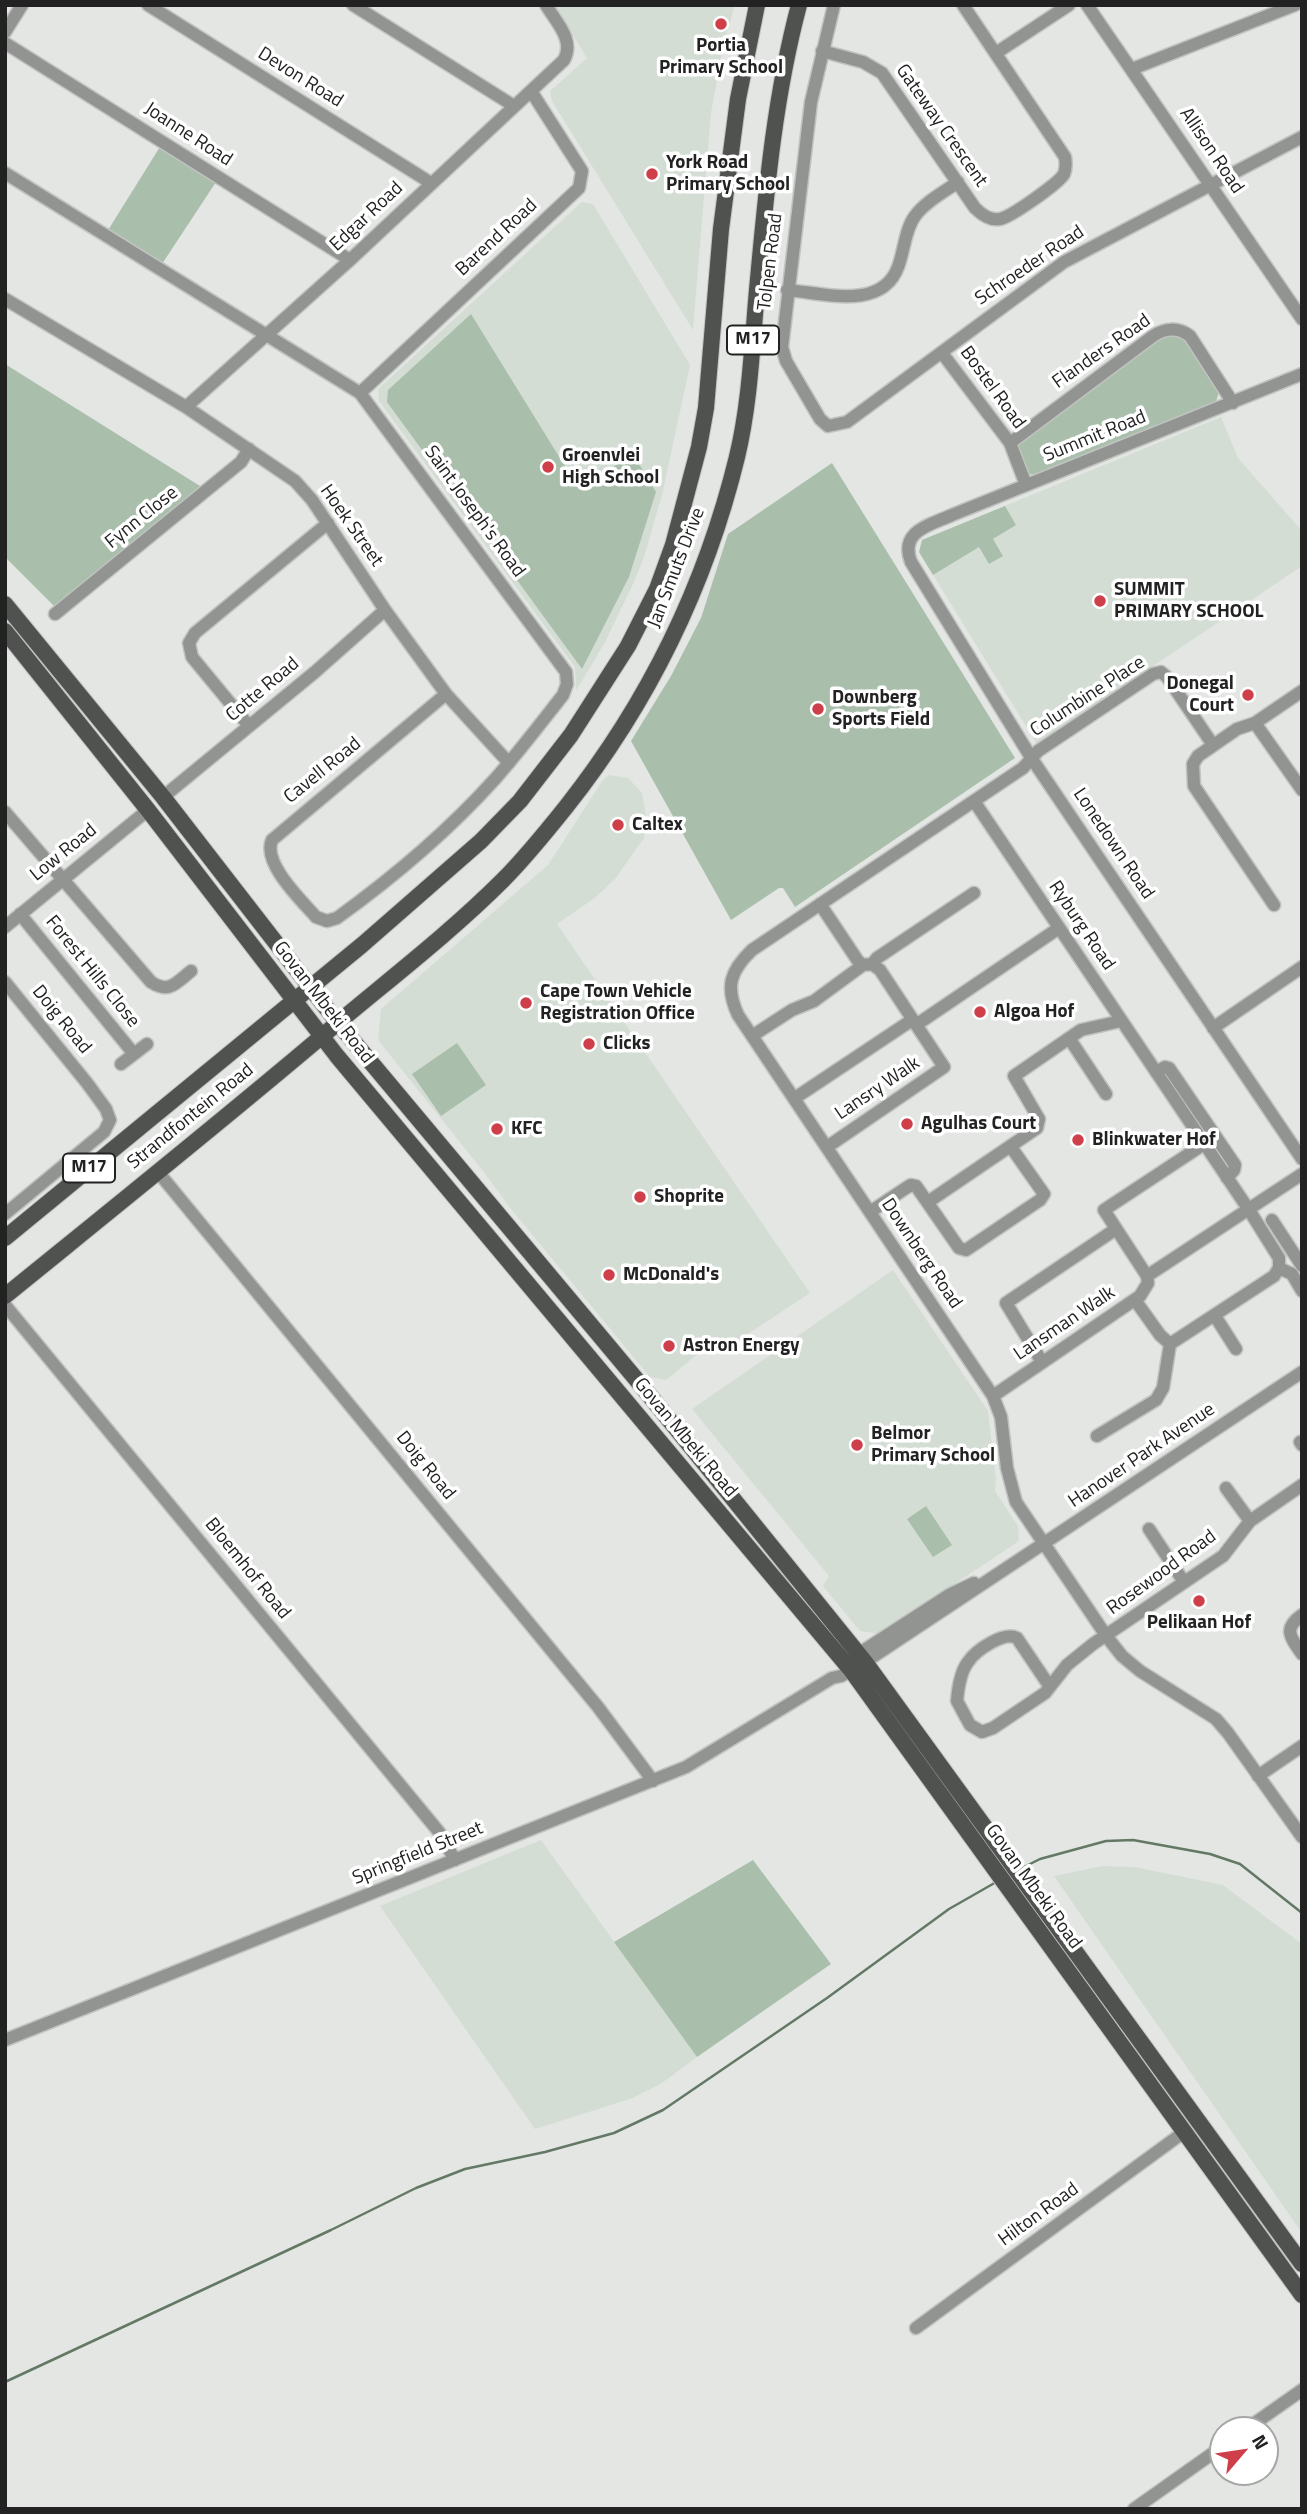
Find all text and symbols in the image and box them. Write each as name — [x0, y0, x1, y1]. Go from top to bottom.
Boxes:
marker: Portia Primary School — [713, 16, 729, 32]
place label: Portia Primary School — [659, 35, 783, 79]
street label: Devon Road — [253, 43, 347, 113]
street label: Gateway Crescent — [890, 60, 992, 192]
street label: Joanne Road — [140, 98, 236, 172]
street label: Allison Road — [1174, 104, 1248, 198]
place label: York Road Primary School — [666, 152, 790, 196]
marker: York Road Primary School — [644, 166, 660, 182]
street label: Edgar Road — [326, 177, 408, 257]
street label: Barend Road — [452, 195, 542, 281]
street label: Tolpen Road — [754, 212, 788, 312]
street label: Schroeder Road — [971, 221, 1089, 311]
street label: Flanders Road — [1049, 310, 1155, 394]
road number: M17 — [727, 326, 779, 354]
street label: Bostel Road — [954, 342, 1030, 434]
street label: Summit Road — [1041, 406, 1149, 468]
street label: Saint Joseph's Road — [419, 442, 529, 582]
place label: Groenvlei High School — [562, 445, 659, 489]
marker: Groenvlei High School — [540, 459, 556, 475]
street label: Hoek Street — [315, 481, 387, 571]
street label: Fynn Close — [101, 482, 183, 554]
street label: Jan Smuts Drive — [644, 505, 710, 631]
place label: SUMMIT PRIMARY SCHOOL — [1114, 579, 1264, 623]
marker: SUMMIT PRIMARY SCHOOL — [1092, 593, 1108, 609]
street label: Columbine Place — [1027, 652, 1149, 742]
street label: Cotte Road — [222, 653, 304, 727]
place label: Donegal Court — [1167, 673, 1234, 717]
place label: Downberg Sports Field — [832, 687, 930, 731]
marker: Donegal Court — [1240, 687, 1256, 703]
marker: Downberg Sports Field — [810, 701, 826, 717]
street label: Cavell Road — [280, 733, 366, 809]
street label: Lonedown Road — [1068, 784, 1158, 904]
place label: Caltex — [632, 814, 683, 836]
marker: Caltex — [610, 817, 626, 833]
street label: Low Road — [26, 819, 102, 887]
street label: Ryburg Road — [1043, 877, 1119, 975]
street label: Forest Hills Close — [40, 911, 144, 1033]
street label: Govan Mbeki Road — [268, 937, 378, 1069]
street label: Doig Road — [26, 981, 96, 1059]
place label: Cape Town Vehicle Registration Office — [540, 981, 695, 1025]
marker: Cape Town Vehicle Registration Office — [518, 995, 534, 1011]
place label: Algoa Hof — [994, 1001, 1074, 1023]
marker: Algoa Hof — [972, 1004, 988, 1020]
place label: Clicks — [603, 1033, 651, 1055]
marker: Clicks — [581, 1036, 597, 1052]
street label: Lansry Walk — [831, 1052, 925, 1126]
street label: Strandfontein Road — [123, 1059, 259, 1175]
place label: Agulhas Court — [921, 1113, 1036, 1135]
marker: Agulhas Court — [899, 1116, 915, 1132]
place label: KFC — [511, 1118, 543, 1140]
marker: KFC — [489, 1121, 505, 1137]
place label: Blinkwater Hof — [1092, 1129, 1216, 1151]
marker: Blinkwater Hof — [1070, 1132, 1086, 1148]
road number: M17 — [63, 1154, 115, 1182]
place label: Shoprite — [654, 1186, 724, 1208]
marker: Shoprite — [632, 1189, 648, 1205]
street label: Downberg Road — [876, 1195, 966, 1313]
place label: McDonald's — [623, 1264, 719, 1286]
marker: McDonald's — [601, 1267, 617, 1283]
street label: Lansman Walk — [1010, 1282, 1120, 1366]
place label: Astron Energy — [683, 1335, 800, 1357]
marker: Astron Energy — [661, 1338, 677, 1354]
street label: Govan Mbeki Road — [629, 1374, 741, 1502]
street label: Hanover Park Avenue — [1064, 1399, 1220, 1513]
place label: Belmor Primary School — [871, 1423, 995, 1467]
street label: Doig Road — [390, 1427, 460, 1505]
marker: Belmor Primary School — [849, 1437, 865, 1453]
street label: Bloemhof Road — [199, 1514, 295, 1624]
street label: Rosewood Road — [1103, 1526, 1221, 1620]
marker: Pelikaan Hof — [1191, 1593, 1207, 1609]
place label: Pelikaan Hof — [1147, 1612, 1251, 1634]
street label: Springfield Street — [349, 1817, 487, 1891]
street label: Govan Mbeki Road — [980, 1820, 1086, 1954]
street label: Hilton Road — [994, 2178, 1084, 2252]
north arrow — [1209, 2416, 1279, 2486]
text: N — [1245, 2429, 1277, 2454]

